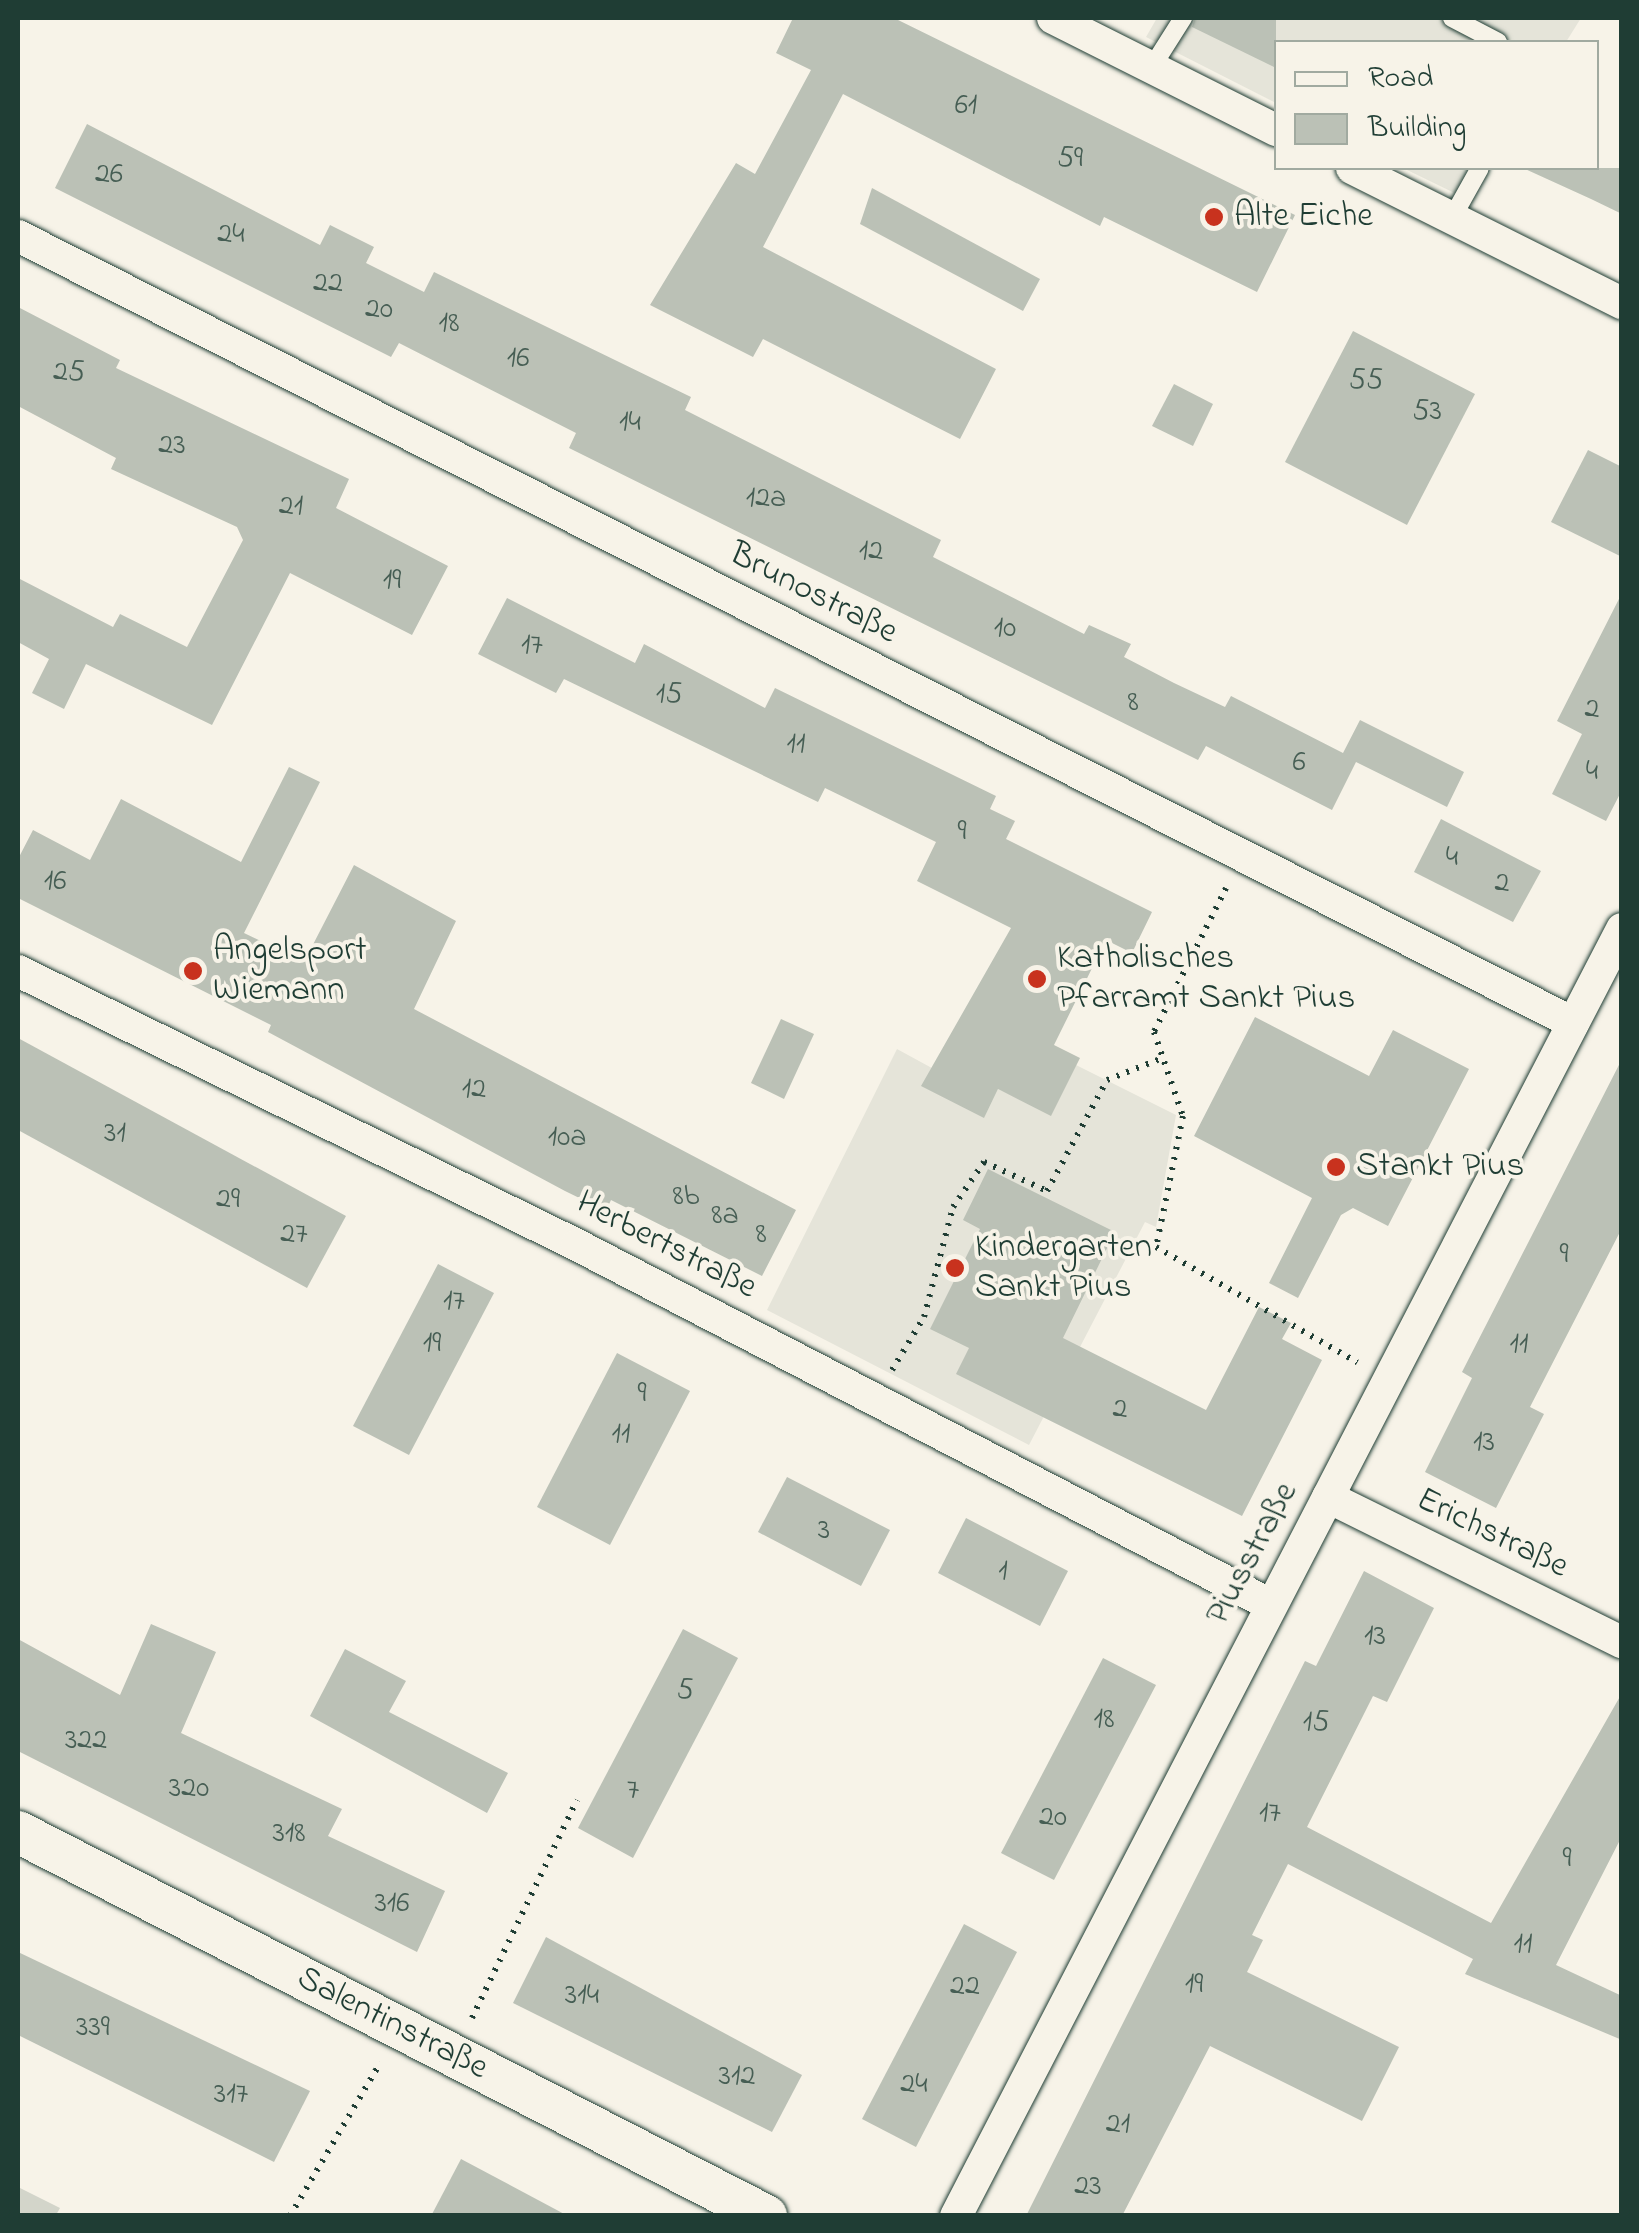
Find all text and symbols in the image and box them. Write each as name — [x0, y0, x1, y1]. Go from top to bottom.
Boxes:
legend — [1274, 40, 1599, 170]
text: Road — [1368, 57, 1433, 101]
house number: 61 — [955, 88, 977, 124]
text: Building — [1368, 107, 1466, 151]
house number: 59 — [1057, 141, 1083, 177]
house number: 26 — [95, 157, 123, 193]
place label: Alte Eiche — [1234, 196, 1373, 238]
marker: Alte Eiche — [1203, 206, 1225, 228]
house number: 24 — [217, 217, 245, 253]
house number: 22 — [313, 266, 343, 302]
house number: 20 — [365, 292, 393, 328]
house number: 18 — [439, 306, 459, 342]
house number: 16 — [507, 341, 529, 377]
house number: 25 — [53, 355, 85, 391]
house number: 55 — [1349, 363, 1383, 399]
house number: 53 — [1412, 394, 1442, 430]
house number: 14 — [619, 405, 641, 441]
house number: 23 — [158, 428, 186, 464]
house number: 12a — [746, 481, 786, 517]
house number: 21 — [279, 489, 303, 525]
street label: Brunostraße — [722, 534, 904, 654]
house number: 12 — [859, 534, 883, 570]
house number: 19 — [383, 563, 401, 599]
house number: 10 — [994, 611, 1016, 647]
house number: 17 — [521, 628, 543, 664]
house number: 15 — [656, 677, 682, 713]
house number: 8 — [1127, 685, 1139, 721]
house number: 2 — [1585, 692, 1599, 728]
house number: 11 — [786, 727, 806, 763]
house number: 6 — [1292, 745, 1306, 781]
house number: 4 — [1586, 754, 1598, 790]
house number: 9 — [957, 814, 967, 850]
house number: 4 — [1446, 840, 1458, 876]
house number: 16 — [44, 864, 66, 900]
house number: 2 — [1495, 866, 1509, 902]
place label: Angelsport Wiemann — [213, 930, 367, 1012]
place label: Katholisches Pfarramt Sankt Pius — [1057, 938, 1355, 1020]
marker: Angelsport Wiemann — [182, 960, 204, 982]
marker: Katholisches Pfarramt Sankt Pius — [1026, 968, 1048, 990]
house number: 12 — [462, 1072, 486, 1108]
house number: 31 — [104, 1116, 126, 1152]
house number: 10a — [548, 1120, 586, 1156]
place label: Stankt Pius — [1356, 1146, 1524, 1188]
marker: Stankt Pius — [1325, 1156, 1347, 1178]
house number: 8b — [672, 1179, 700, 1215]
house number: 29 — [216, 1182, 240, 1218]
street label: Herbertstraße — [569, 1183, 763, 1309]
house number: 8a — [711, 1198, 739, 1234]
house number: 27 — [280, 1217, 308, 1253]
house number: 8 — [755, 1217, 767, 1253]
place label: Kindergarten Sankt Pius — [975, 1227, 1152, 1309]
house number: 9 — [1559, 1237, 1569, 1273]
marker: Kindergarten Sankt Pius — [944, 1257, 966, 1279]
house number: 17 — [443, 1284, 465, 1320]
house number: 19 — [423, 1326, 441, 1362]
house number: 11 — [1509, 1327, 1529, 1363]
house number: 9 — [637, 1376, 647, 1412]
house number: 2 — [1113, 1392, 1127, 1428]
house number: 11 — [611, 1417, 631, 1453]
house number: 13 — [1473, 1425, 1495, 1461]
street label: Piusstraße — [1198, 1475, 1308, 1633]
street label: Erichstraße — [1409, 1479, 1575, 1589]
house number: 3 — [818, 1513, 830, 1549]
house number: 1 — [998, 1554, 1008, 1590]
house number: 13 — [1364, 1619, 1386, 1655]
house number: 5 — [676, 1673, 694, 1709]
house number: 18 — [1094, 1702, 1114, 1738]
house number: 15 — [1303, 1705, 1329, 1741]
house number: 322 — [65, 1723, 107, 1759]
house number: 320 — [169, 1771, 209, 1807]
house number: 7 — [627, 1773, 639, 1809]
house number: 17 — [1259, 1796, 1281, 1832]
house number: 20 — [1039, 1800, 1067, 1836]
house number: 318 — [272, 1816, 306, 1852]
house number: 9 — [1562, 1841, 1572, 1877]
house number: 316 — [374, 1886, 410, 1922]
house number: 11 — [1513, 1927, 1533, 1963]
street label: Salentinstraße — [289, 1958, 495, 2090]
house number: 19 — [1185, 1967, 1203, 2003]
house number: 22 — [950, 1969, 980, 2005]
house number: 314 — [565, 1978, 599, 2014]
house number: 339 — [76, 2010, 110, 2046]
house number: 312 — [719, 2059, 755, 2095]
house number: 24 — [900, 2067, 928, 2103]
house number: 317 — [214, 2077, 248, 2113]
house number: 21 — [1106, 2107, 1130, 2143]
house number: 23 — [1074, 2169, 1102, 2205]

